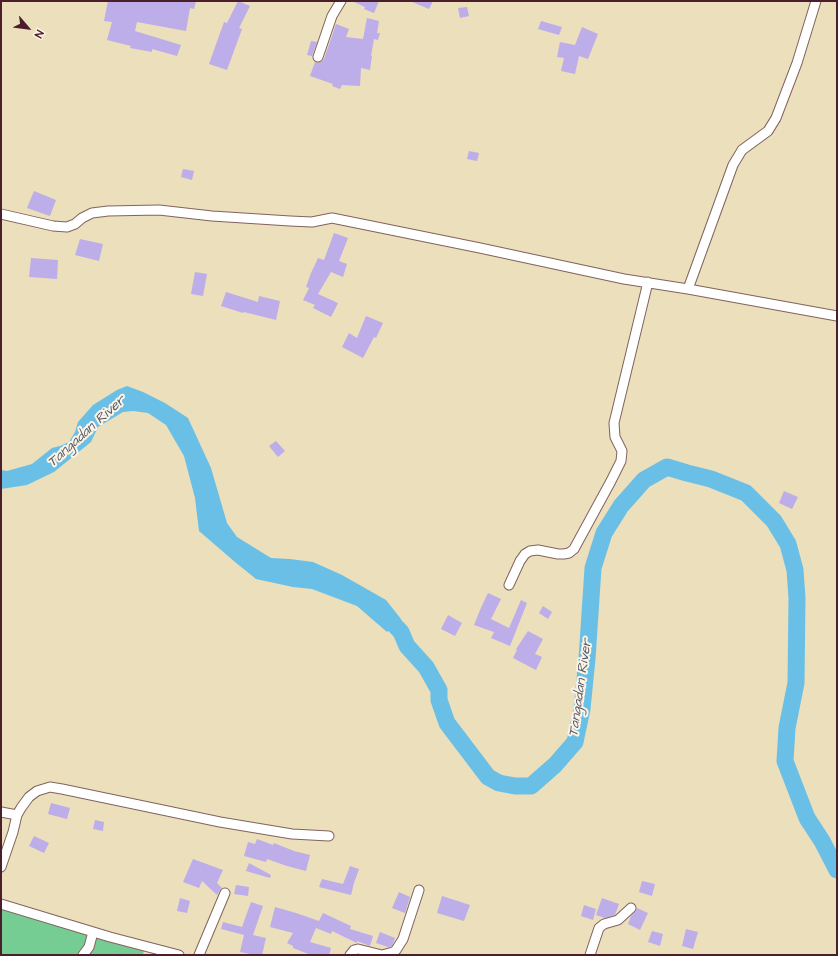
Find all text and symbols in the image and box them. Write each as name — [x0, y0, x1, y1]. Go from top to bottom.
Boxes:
north arrow — [8, 8, 48, 48]
text: N — [31, 27, 47, 40]
water label: Tangadan River — [45, 393, 129, 471]
water label: Tangadan River — [566, 638, 596, 738]

